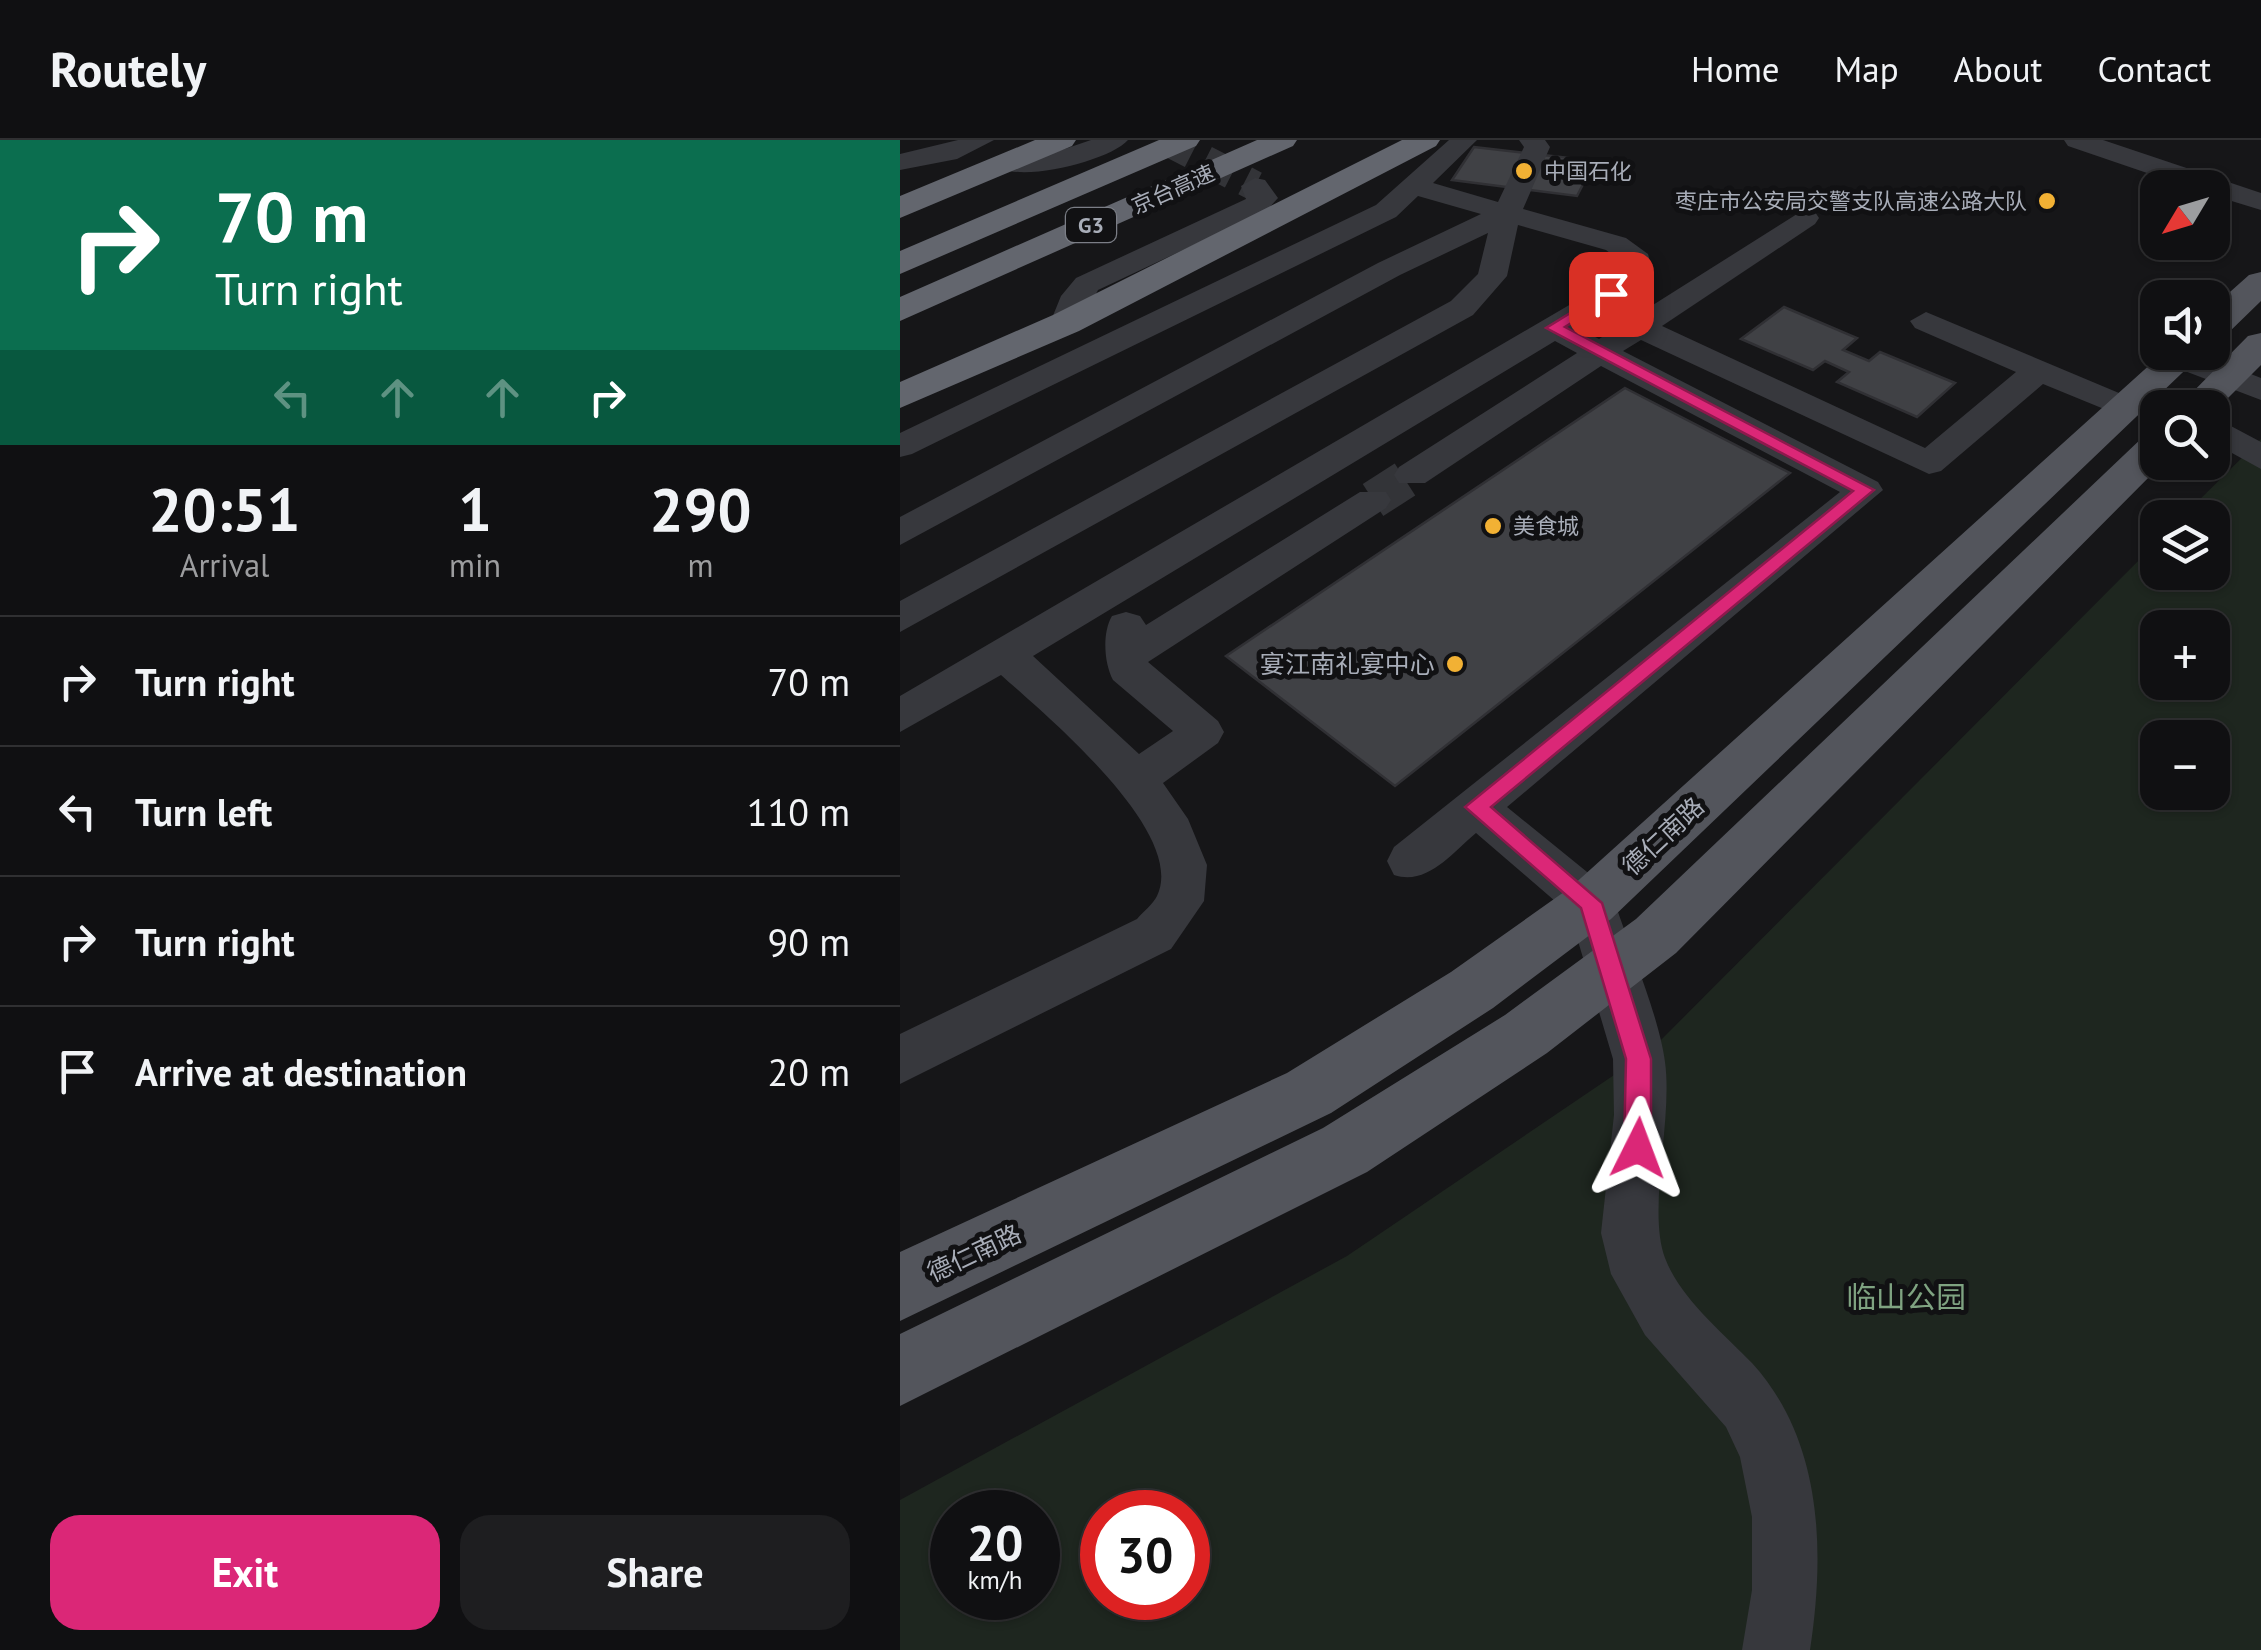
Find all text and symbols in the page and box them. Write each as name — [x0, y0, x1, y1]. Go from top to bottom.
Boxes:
text: Routely — [50, 38, 206, 100]
text: Home — [1691, 46, 1780, 92]
text: Map — [1835, 46, 1899, 92]
text: About — [1954, 46, 2042, 92]
text: Contact — [2097, 46, 2211, 92]
place label: 中国石化 — [1544, 157, 1632, 185]
street label: 京台高速 — [1127, 158, 1219, 220]
marker: 中国石化 — [1513, 160, 1535, 182]
north arrow — [2140, 170, 2230, 260]
map controls — [2140, 170, 2230, 810]
text: 70 m — [215, 171, 368, 261]
icon: right — [50, 180, 180, 310]
place label: 枣庄市公安局交警支队高速公路大队 — [1675, 187, 2027, 215]
marker: 枣庄市公安局交警支队高速公路大队 — [2036, 190, 2058, 212]
road number: G3 — [1066, 208, 1116, 242]
pin — [1569, 252, 1654, 337]
text: Turn right — [215, 259, 403, 317]
icon: arrive — [1584, 267, 1639, 322]
button: sound — [2140, 280, 2230, 370]
icon: left — [265, 370, 320, 425]
icon: ahead — [370, 370, 425, 425]
icon: ahead — [475, 370, 530, 425]
icon: right — [580, 370, 635, 425]
button: search — [2140, 390, 2230, 480]
text: 20:51 — [148, 470, 301, 548]
text: 1 — [458, 470, 492, 548]
text: 290 — [650, 470, 752, 548]
button: layers — [2140, 500, 2230, 590]
place label: 美食城 — [1513, 512, 1579, 540]
marker: 美食城 — [1482, 515, 1504, 537]
text: Arrival — [180, 544, 269, 586]
text: min — [449, 544, 501, 586]
text: m — [688, 544, 714, 586]
button: + — [2140, 610, 2230, 700]
place label: 宴江南礼宴中心 — [1260, 648, 1435, 680]
marker: 宴江南礼宴中心 — [1444, 653, 1466, 675]
icon: right — [50, 654, 105, 709]
text: Turn right — [135, 657, 295, 706]
text: 70 m — [768, 657, 850, 706]
button: − — [2140, 720, 2230, 810]
icon: left — [50, 784, 105, 839]
text: Turn left — [135, 787, 272, 836]
text: 110 m — [747, 787, 850, 836]
street label: 德仁南路 — [1616, 790, 1710, 882]
icon: right — [50, 914, 105, 969]
text: Turn right — [135, 917, 295, 966]
text: 90 m — [768, 917, 850, 966]
icon: arrive — [50, 1044, 105, 1099]
text: Arrive at destination — [135, 1047, 467, 1096]
text: 20 m — [768, 1047, 850, 1096]
position arrow — [1586, 1096, 1690, 1200]
street label: 德仁南路 — [922, 1217, 1026, 1289]
park label: 临山公园 — [1846, 1277, 1966, 1316]
speed limit sign: 30 — [1080, 1490, 1210, 1620]
text: 20 — [967, 1510, 1023, 1575]
button: Exit — [50, 1515, 440, 1630]
button: Share — [460, 1515, 850, 1630]
text: km/h — [968, 1564, 1022, 1596]

